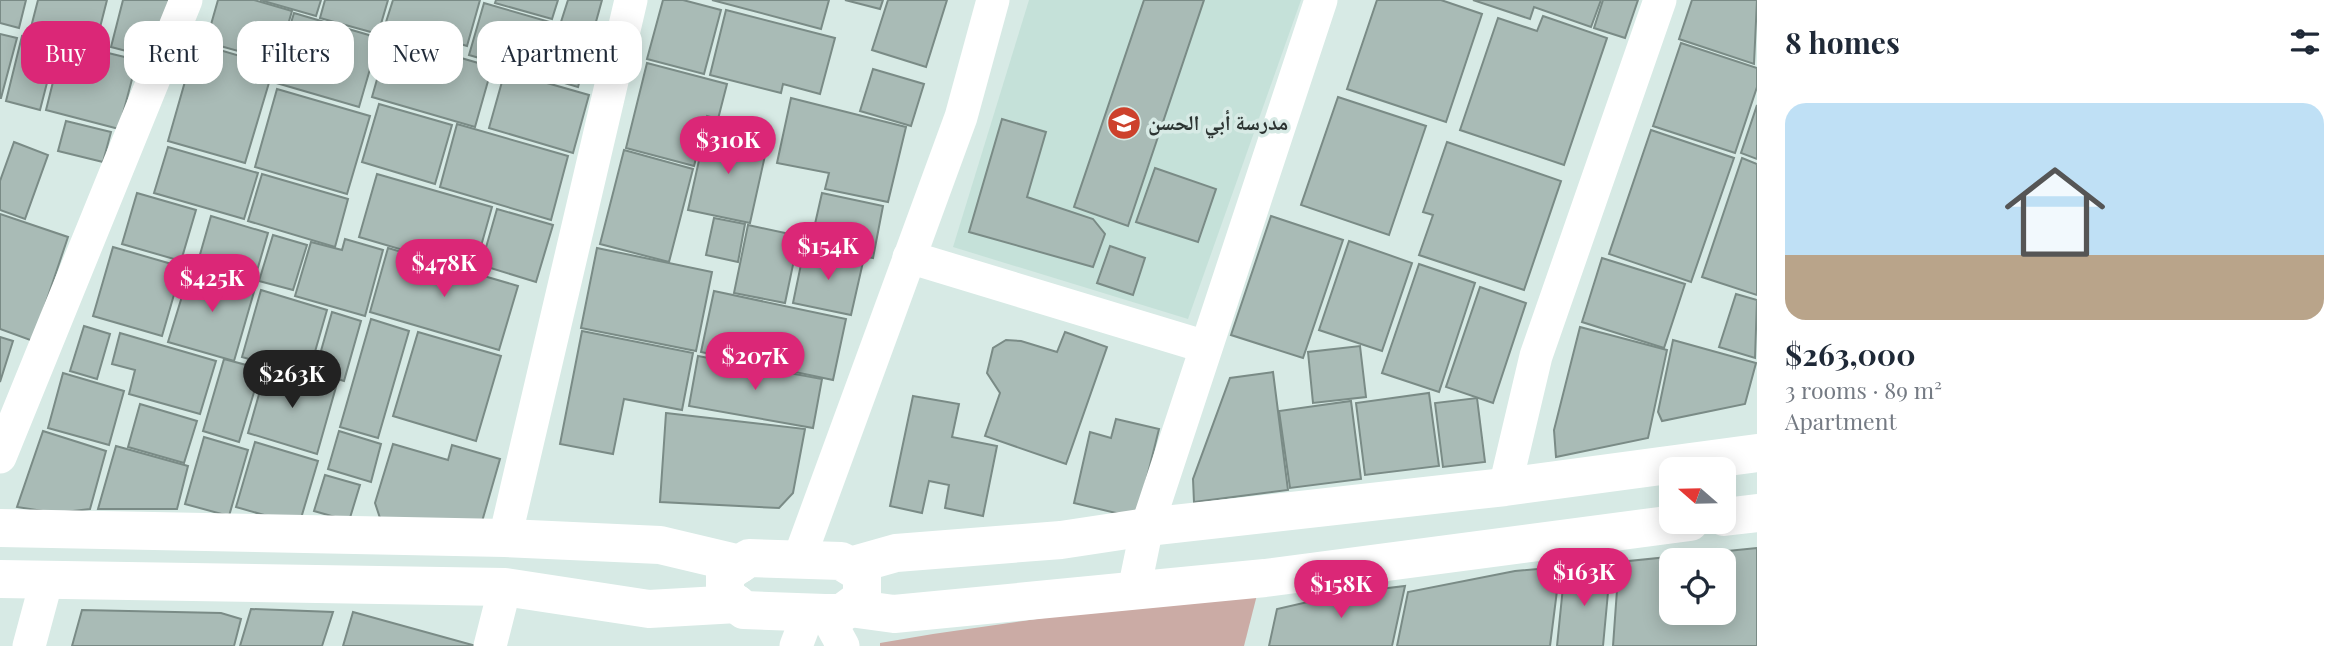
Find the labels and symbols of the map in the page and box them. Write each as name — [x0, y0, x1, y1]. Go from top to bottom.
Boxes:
school or university icon: مدرسة أبي الحسن — [1105, 104, 1143, 142]
place label: مدرسة أبي الحسن — [1148, 107, 1288, 139]
pin: $310K — [679, 116, 777, 176]
pin: $154K — [779, 222, 877, 282]
pin: $478K — [395, 240, 493, 299]
pin: $425K — [163, 254, 261, 314]
pin: $207K — [706, 332, 804, 392]
pin: $263K — [243, 350, 341, 410]
north arrow — [1659, 457, 1736, 534]
pin: $163K — [1535, 548, 1633, 608]
pin: $158K — [1292, 560, 1390, 620]

